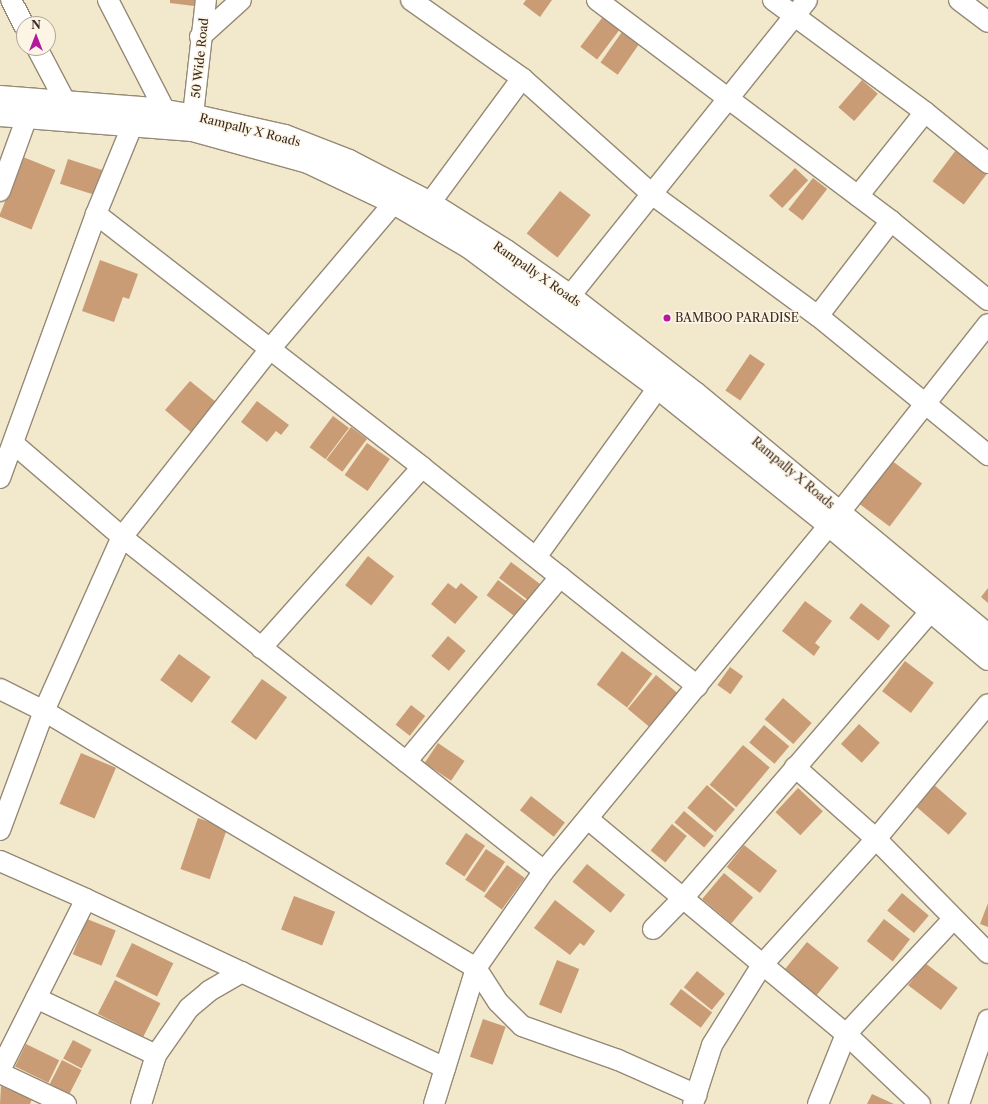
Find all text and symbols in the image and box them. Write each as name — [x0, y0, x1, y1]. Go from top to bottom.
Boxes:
north arrow — [16, 16, 56, 56]
street label: 50 Wide Road — [189, 17, 211, 99]
text: N — [31, 18, 41, 32]
street label: Rampally X Roads — [198, 110, 302, 150]
street label: Rampally X Roads — [490, 238, 584, 310]
place label: BAMBOO PARADISE — [675, 311, 799, 325]
marker: BAMBOO PARADISE — [662, 313, 672, 323]
street label: Rampally X Roads — [748, 434, 838, 512]

